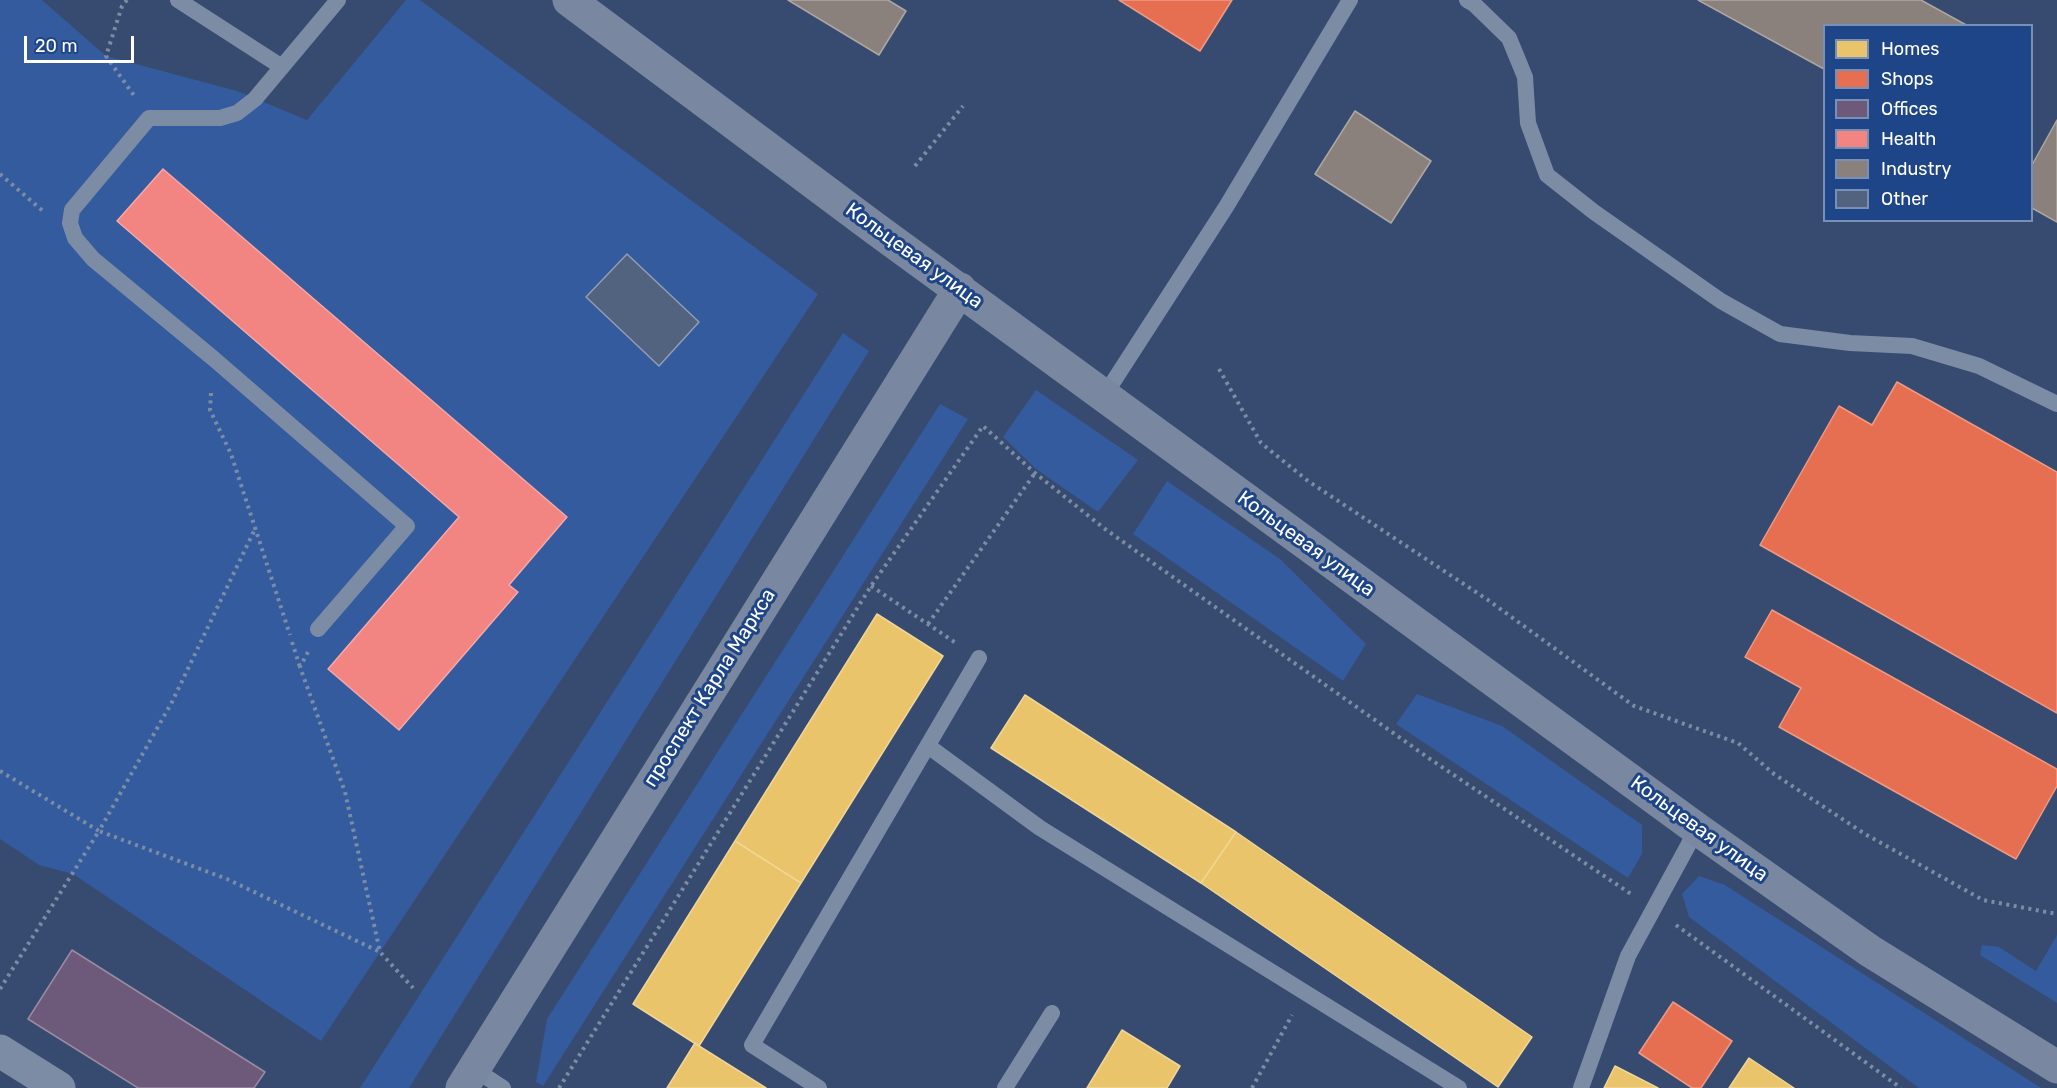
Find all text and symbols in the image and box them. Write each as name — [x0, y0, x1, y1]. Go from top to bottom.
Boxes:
scale bar — [27, 24, 136, 62]
legend — [1823, 24, 2033, 222]
text: 20 m — [35, 35, 77, 57]
text: Homes — [1881, 38, 1939, 60]
text: Shops — [1881, 68, 1933, 90]
text: Offices — [1881, 98, 1938, 120]
text: Health — [1881, 128, 1936, 150]
text: Industry — [1881, 158, 1951, 180]
text: Other — [1881, 188, 1928, 210]
street label: Кольцевая улица — [841, 198, 987, 314]
street label: Кольцевая улица — [1233, 486, 1379, 602]
street label: проспект Карла Маркса — [639, 584, 781, 792]
street label: Кольцевая улица — [1626, 771, 1772, 887]

